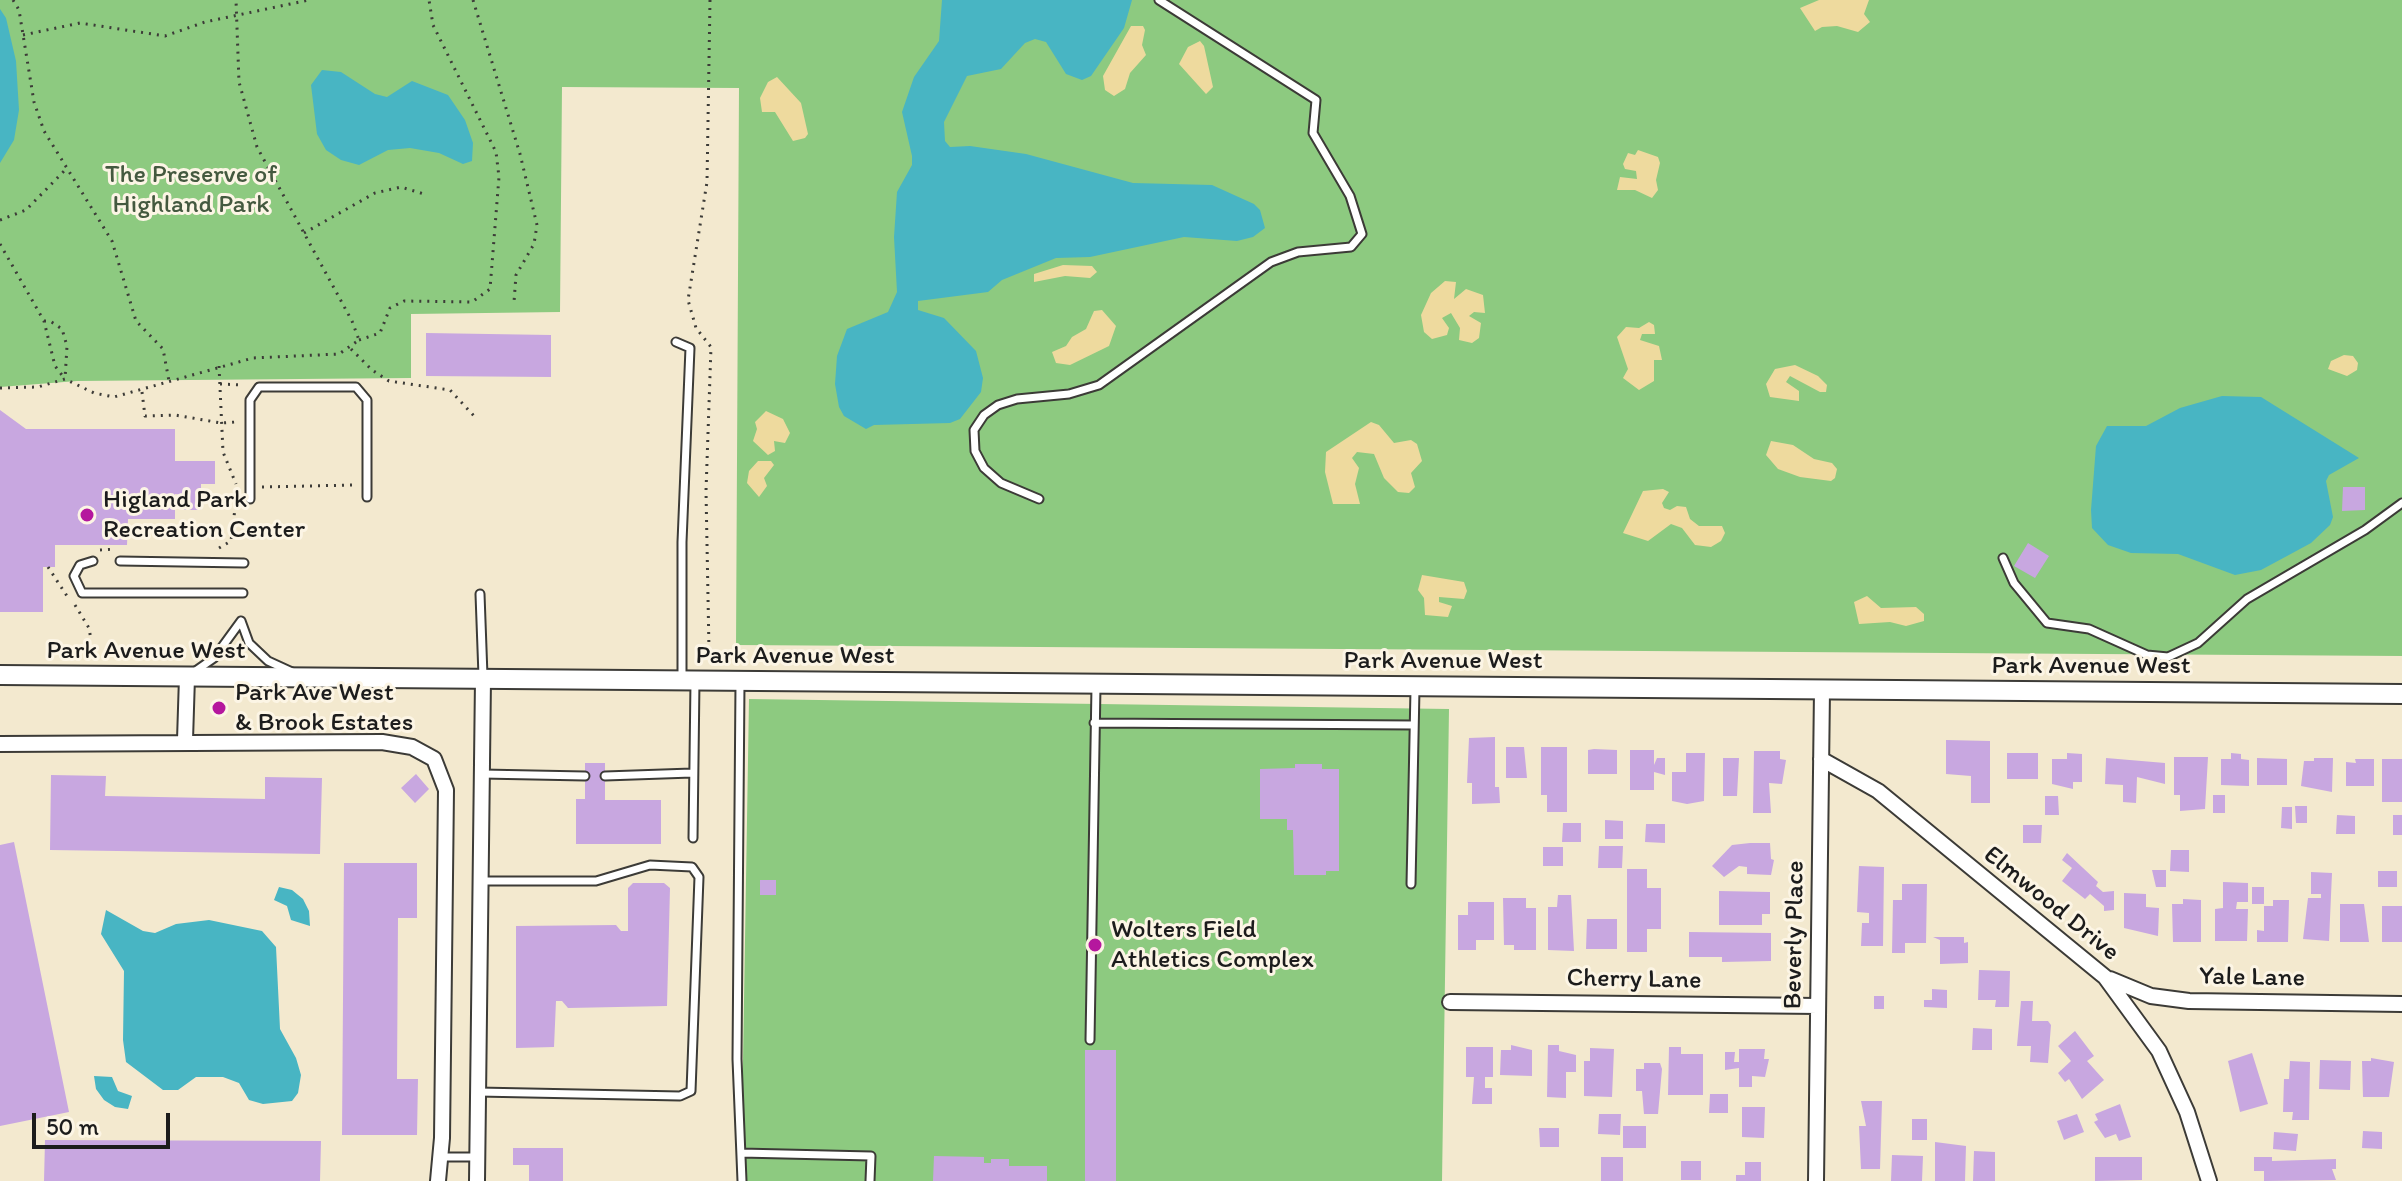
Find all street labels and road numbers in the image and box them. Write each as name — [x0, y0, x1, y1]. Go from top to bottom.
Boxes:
street label: Park Avenue West — [46, 635, 246, 667]
street label: Park Avenue West — [695, 640, 895, 672]
street label: Park Avenue West — [1343, 645, 1543, 677]
street label: Park Avenue West — [1991, 650, 2191, 682]
street label: Elmwood Drive — [1977, 840, 2125, 968]
street label: Beverly Place — [1778, 860, 1812, 1010]
street label: Yale Lane — [2199, 961, 2305, 995]
street label: Cherry Lane — [1566, 963, 1702, 997]

